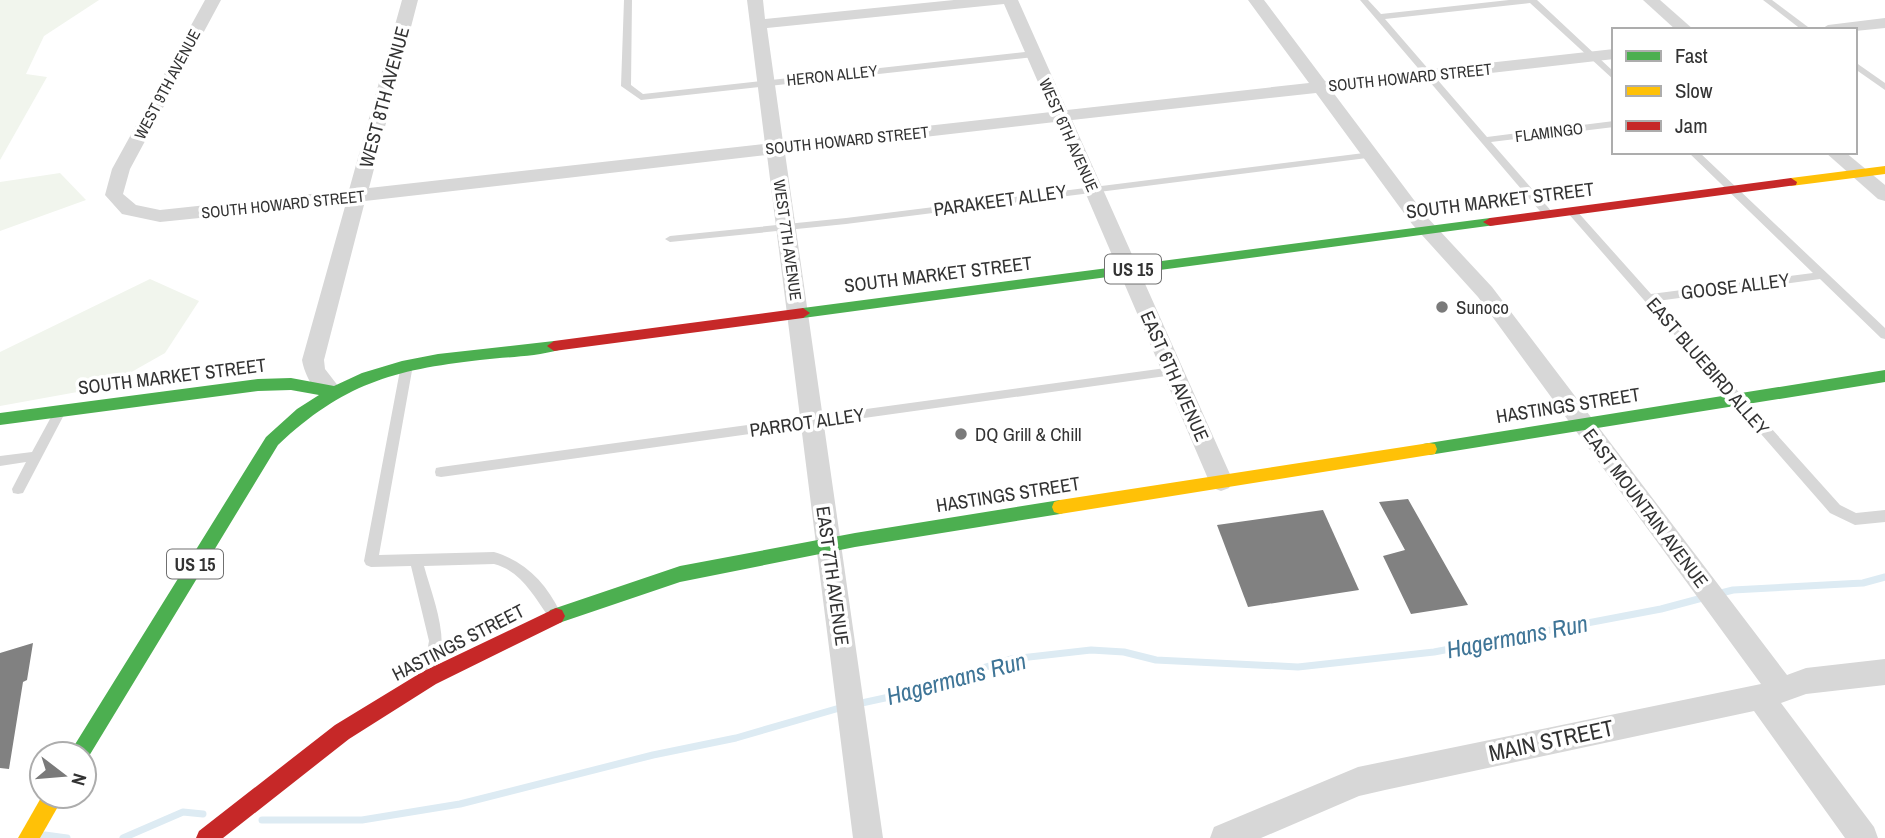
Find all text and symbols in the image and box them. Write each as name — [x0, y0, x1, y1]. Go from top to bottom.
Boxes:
street label: WEST 8TH AVENUE — [353, 24, 415, 170]
street label: WEST 9TH AVENUE — [129, 25, 205, 143]
legend — [1612, 28, 1857, 154]
text: Fast — [1675, 41, 1708, 70]
street label: SOUTH HOWARD STREET — [1327, 57, 1493, 97]
street label: HERON ALLEY — [786, 59, 879, 91]
street label: WEST 6TH AVENUE — [1034, 75, 1104, 195]
text: Slow — [1675, 76, 1713, 105]
text: Jam — [1675, 111, 1708, 140]
street label: FLAMINGO — [1514, 117, 1584, 147]
street label: SOUTH HOWARD STREET — [764, 120, 930, 160]
street label: SOUTH MARKET STREET — [1404, 176, 1596, 224]
street label: WEST 7TH AVENUE — [769, 178, 807, 302]
street label: PARAKEET ALLEY — [932, 178, 1069, 222]
street label: SOUTH HOWARD STREET — [200, 184, 366, 224]
street label: SOUTH MARKET STREET — [842, 250, 1034, 298]
road number: US 15 — [1105, 255, 1161, 284]
street label: GOOSE ALLEY — [1679, 266, 1791, 306]
street label: EAST BLUEBIRD ALLEY — [1641, 292, 1776, 441]
place label: Sunoco — [1456, 294, 1509, 320]
marker: Sunoco — [1434, 299, 1450, 315]
street label: EAST 6TH AVENUE — [1135, 306, 1215, 446]
street label: SOUTH MARKET STREET — [76, 352, 268, 400]
street label: HASTINGS STREET — [1494, 381, 1642, 429]
street label: PARROT ALLEY — [748, 401, 867, 443]
place label: DQ Grill & Chill — [975, 421, 1081, 447]
street label: EAST MOUNTAIN AVENUE — [1578, 423, 1714, 593]
marker: DQ Grill & Chill — [953, 426, 969, 442]
street label: HASTINGS STREET — [934, 470, 1082, 518]
street label: EAST 7TH AVENUE — [810, 505, 856, 647]
road number: US 15 — [167, 550, 223, 578]
street label: HASTINGS STREET — [387, 597, 529, 687]
water label: Hagermans Run — [1444, 607, 1590, 665]
water label: Hagermans Run — [883, 644, 1029, 712]
street label: MAIN STREET — [1486, 712, 1617, 768]
north arrow — [28, 740, 98, 810]
text: N — [65, 771, 93, 789]

